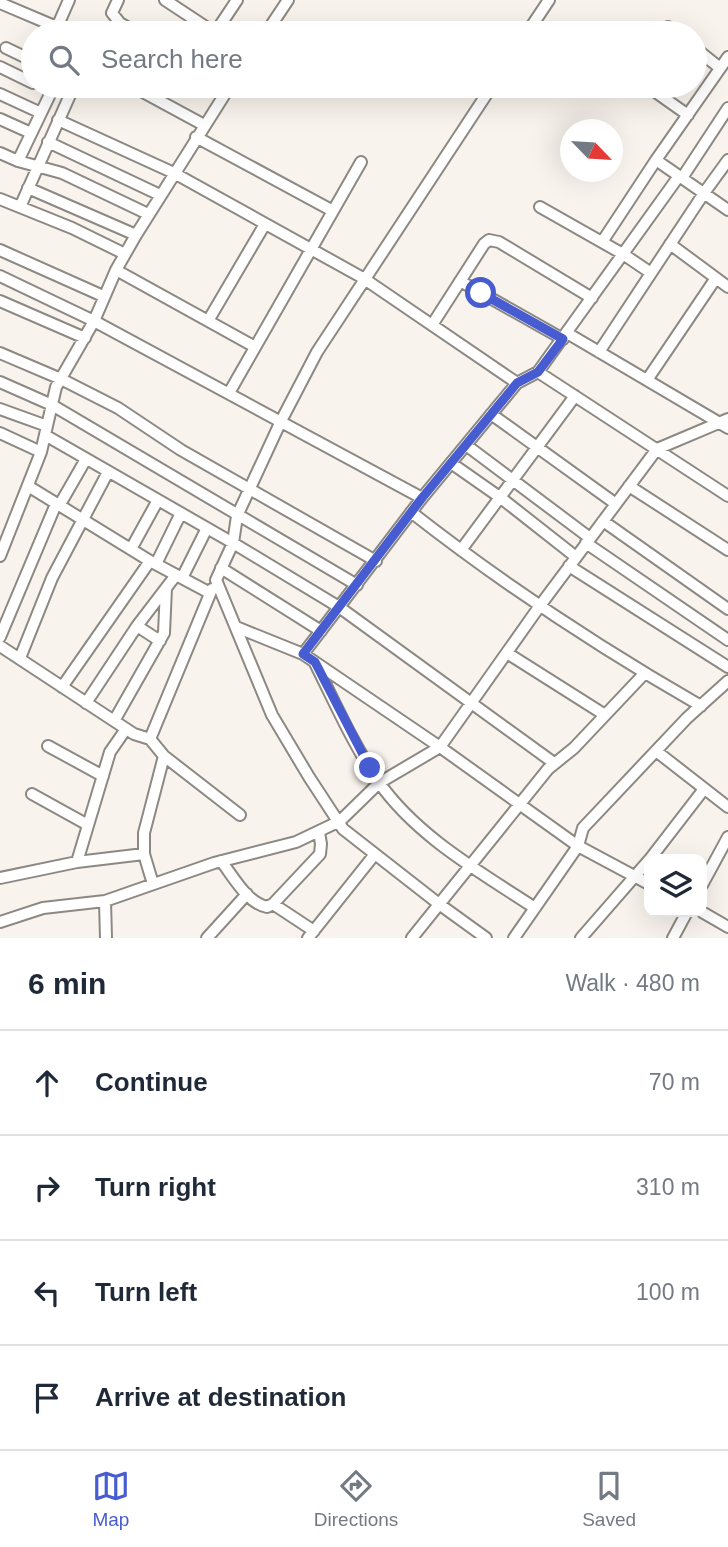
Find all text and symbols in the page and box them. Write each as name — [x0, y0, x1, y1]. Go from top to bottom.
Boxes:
search box — [21, 21, 707, 98]
icon: search — [45, 41, 83, 79]
text: Search here — [101, 44, 243, 74]
north arrow — [560, 119, 623, 182]
route start — [465, 277, 496, 308]
route end — [354, 752, 385, 783]
map controls — [644, 854, 707, 917]
button: layers — [644, 854, 707, 917]
text: 6 min — [28, 967, 106, 1000]
text: Walk · 480 m — [565, 970, 700, 996]
icon: ahead — [28, 1064, 66, 1102]
text: Continue — [95, 1067, 208, 1097]
text: 70 m — [649, 1069, 700, 1095]
icon: right — [28, 1169, 66, 1207]
text: Turn right — [95, 1172, 216, 1202]
text: 310 m — [636, 1174, 700, 1200]
icon: left — [28, 1274, 66, 1312]
text: Turn left — [95, 1277, 197, 1307]
text: 100 m — [636, 1279, 700, 1305]
icon: arrive — [28, 1379, 66, 1417]
text: Arrive at destination — [95, 1382, 346, 1412]
tab: Map — [92, 1467, 130, 1531]
tab: Directions — [314, 1467, 398, 1531]
tab: Saved — [582, 1467, 636, 1531]

